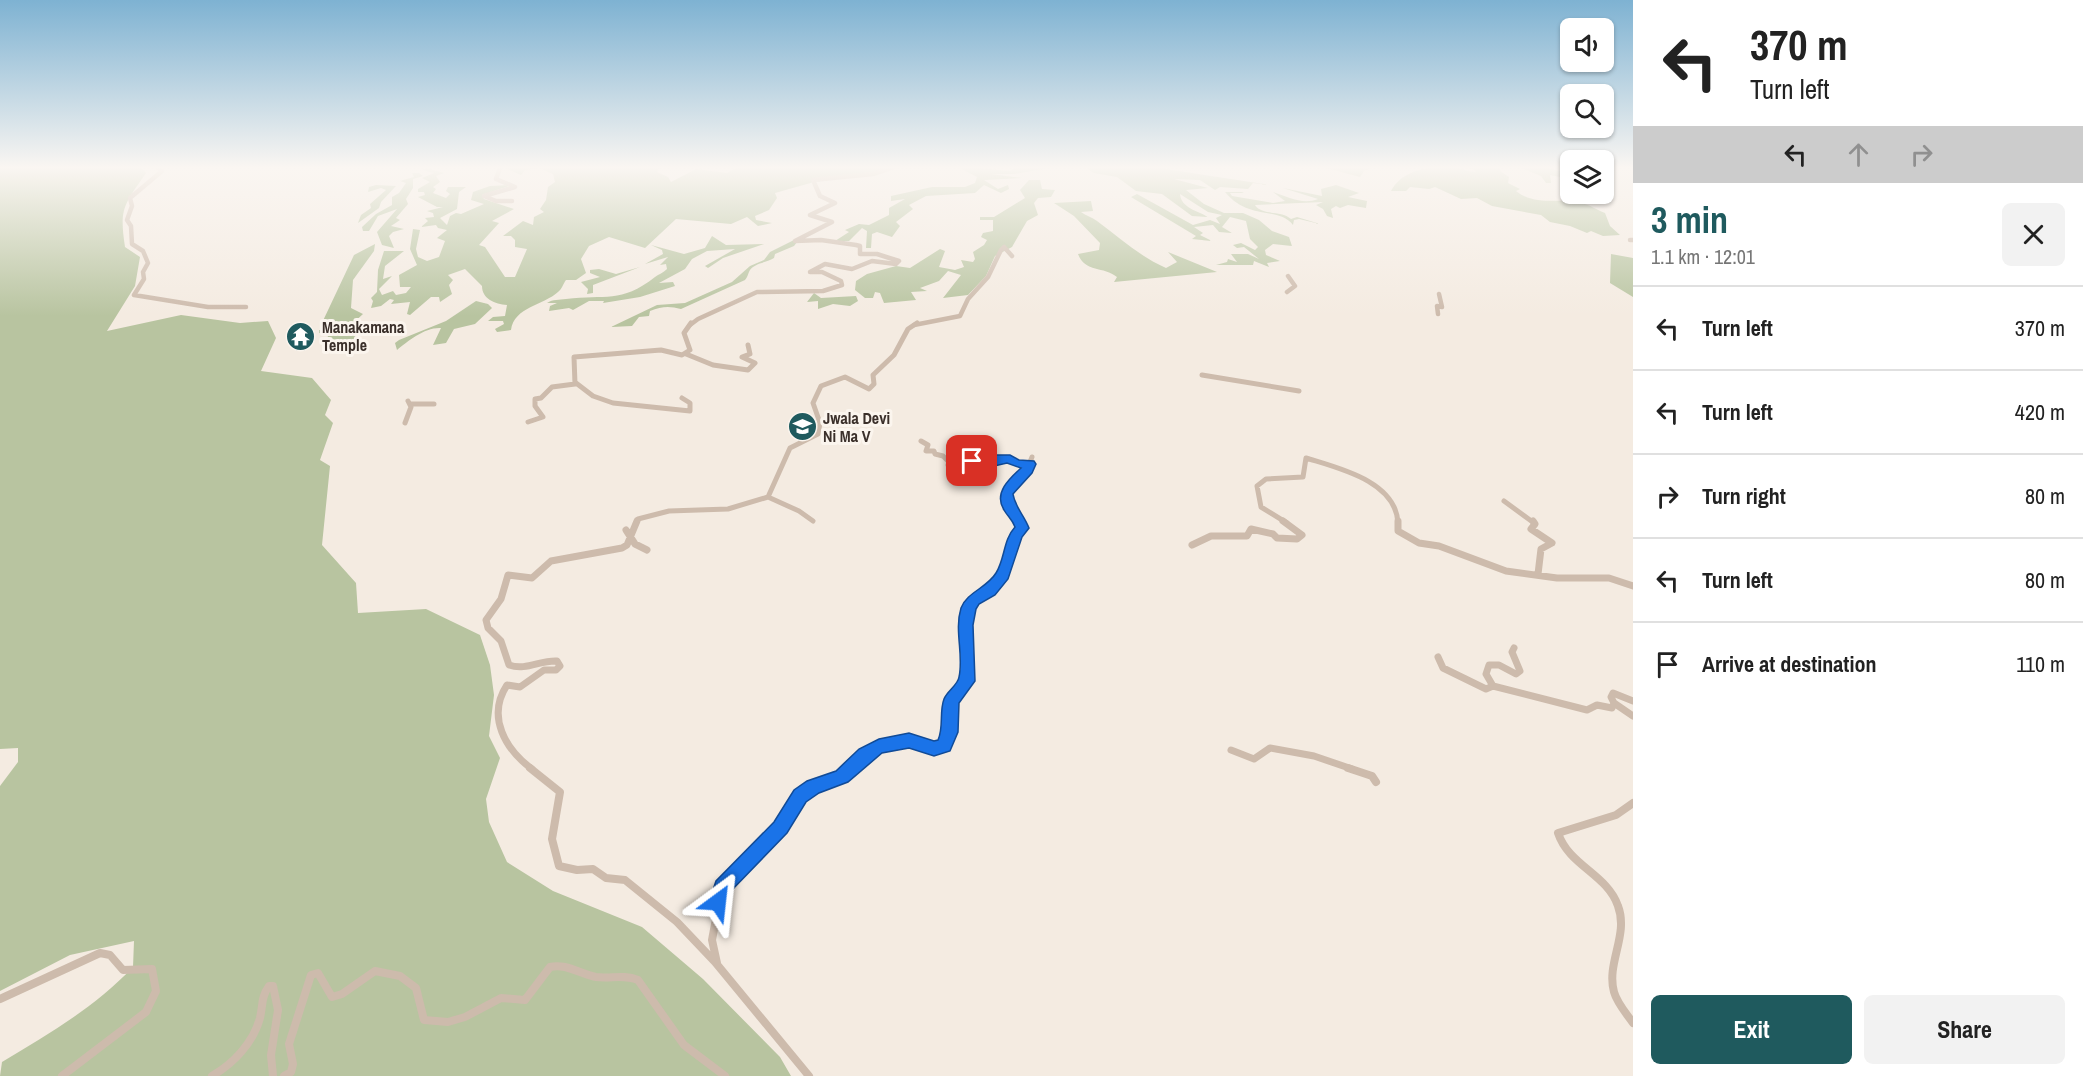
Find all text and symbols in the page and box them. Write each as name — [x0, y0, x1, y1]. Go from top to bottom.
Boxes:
text: 370 m — [1750, 17, 1848, 73]
map controls — [1560, 18, 1614, 204]
button: sound — [1560, 18, 1614, 72]
icon: left — [1651, 24, 1729, 102]
text: Turn left — [1750, 71, 1829, 107]
button: search — [1560, 84, 1614, 138]
icon: left — [1779, 138, 1812, 171]
icon: ahead — [1842, 138, 1875, 171]
icon: right — [1905, 138, 1938, 171]
button: layers — [1560, 150, 1614, 204]
text: 3 min — [1651, 196, 1728, 244]
button: close — [2002, 203, 2065, 266]
text: 1.1 km · 12:01 — [1651, 243, 1755, 270]
icon: left — [1651, 312, 1684, 345]
text: Turn left — [1702, 313, 1773, 343]
text: 370 m — [2015, 313, 2065, 343]
place label: Manakamana Temple — [322, 316, 405, 356]
temple icon: Manakamana Temple — [285, 320, 317, 352]
icon: left — [1651, 396, 1684, 429]
text: Turn left — [1702, 397, 1773, 427]
text: 420 m — [2015, 397, 2065, 427]
place label: Jwala Devi Ni Ma V — [823, 407, 890, 447]
school or university icon: Jwala Devi Ni Ma V — [786, 411, 818, 443]
pin — [946, 435, 997, 486]
icon: arrive — [955, 444, 988, 477]
icon: right — [1651, 480, 1684, 513]
text: Turn right — [1702, 481, 1786, 511]
text: 80 m — [2025, 481, 2065, 511]
icon: left — [1651, 564, 1684, 597]
text: Turn left — [1702, 565, 1773, 595]
text: 80 m — [2025, 565, 2065, 595]
icon: arrive — [1651, 648, 1684, 681]
text: Arrive at destination — [1702, 649, 1876, 679]
text: 110 m — [2016, 649, 2065, 679]
position arrow — [686, 870, 750, 934]
button: Exit — [1651, 995, 1852, 1064]
button: Share — [1864, 995, 2065, 1064]

